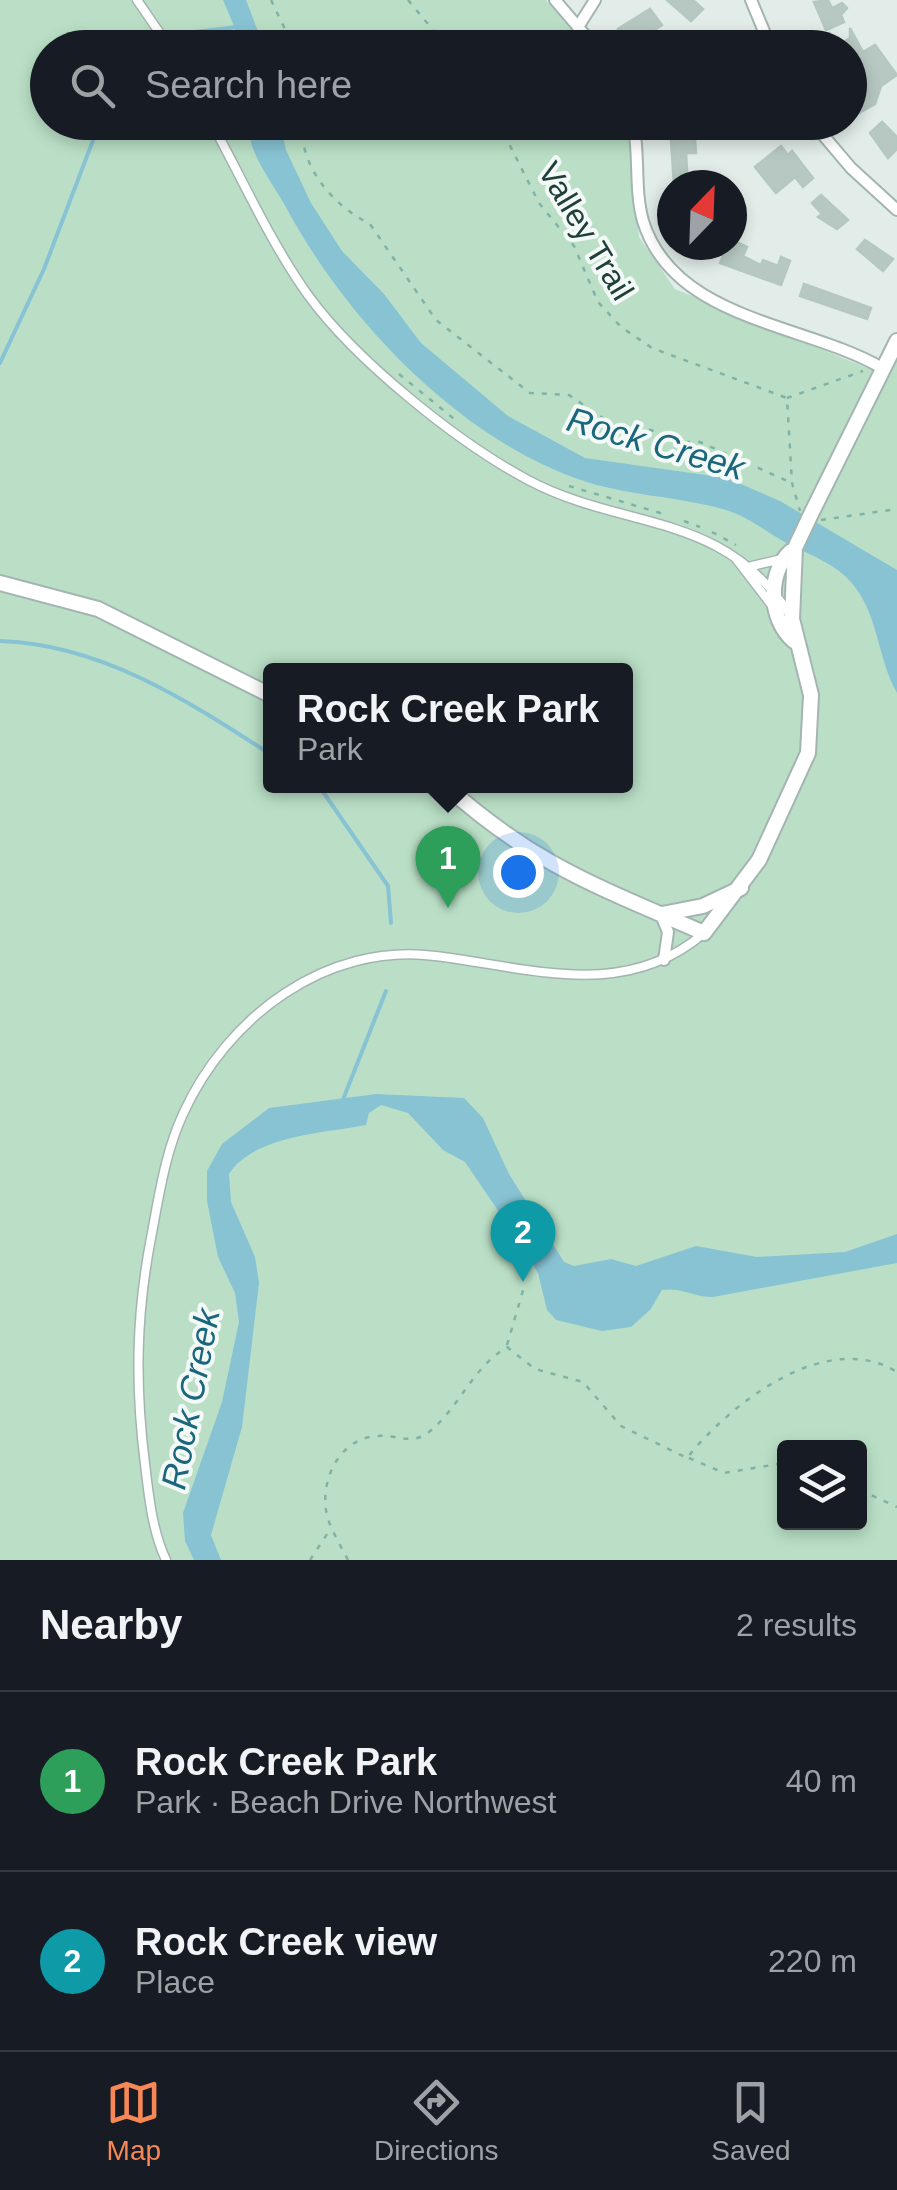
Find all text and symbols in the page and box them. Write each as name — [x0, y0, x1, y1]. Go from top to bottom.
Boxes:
search box — [30, 30, 867, 140]
icon: search — [65, 58, 120, 113]
text: Search here — [145, 64, 352, 106]
street label: Valley Trail — [531, 156, 641, 306]
north arrow — [657, 170, 747, 260]
water label: Rock Creek — [563, 399, 751, 487]
popup — [263, 663, 633, 793]
text: Rock Creek Park — [297, 688, 599, 730]
text: Park — [297, 731, 363, 767]
pin: 1 — [416, 826, 480, 908]
your location — [493, 847, 544, 898]
pin: 2 — [490, 1200, 556, 1282]
water label: Rock Creek — [153, 1304, 227, 1492]
map controls — [777, 1440, 867, 1530]
button: layers — [777, 1440, 867, 1530]
text: Nearby — [40, 1601, 182, 1648]
text: 2 results — [736, 1607, 857, 1643]
text: Rock Creek Park — [135, 1741, 437, 1783]
text: 1 — [64, 1763, 81, 1799]
text: 40 m — [786, 1763, 857, 1799]
text: Park · Beach Drive Northwest — [135, 1784, 556, 1820]
text: Rock Creek view — [135, 1921, 437, 1963]
text: 2 — [64, 1943, 81, 1979]
text: 220 m — [768, 1943, 857, 1979]
text: Place — [135, 1964, 215, 2000]
tab: Map — [106, 2075, 161, 2167]
tab: Directions — [374, 2075, 499, 2167]
tab: Saved — [711, 2075, 791, 2167]

